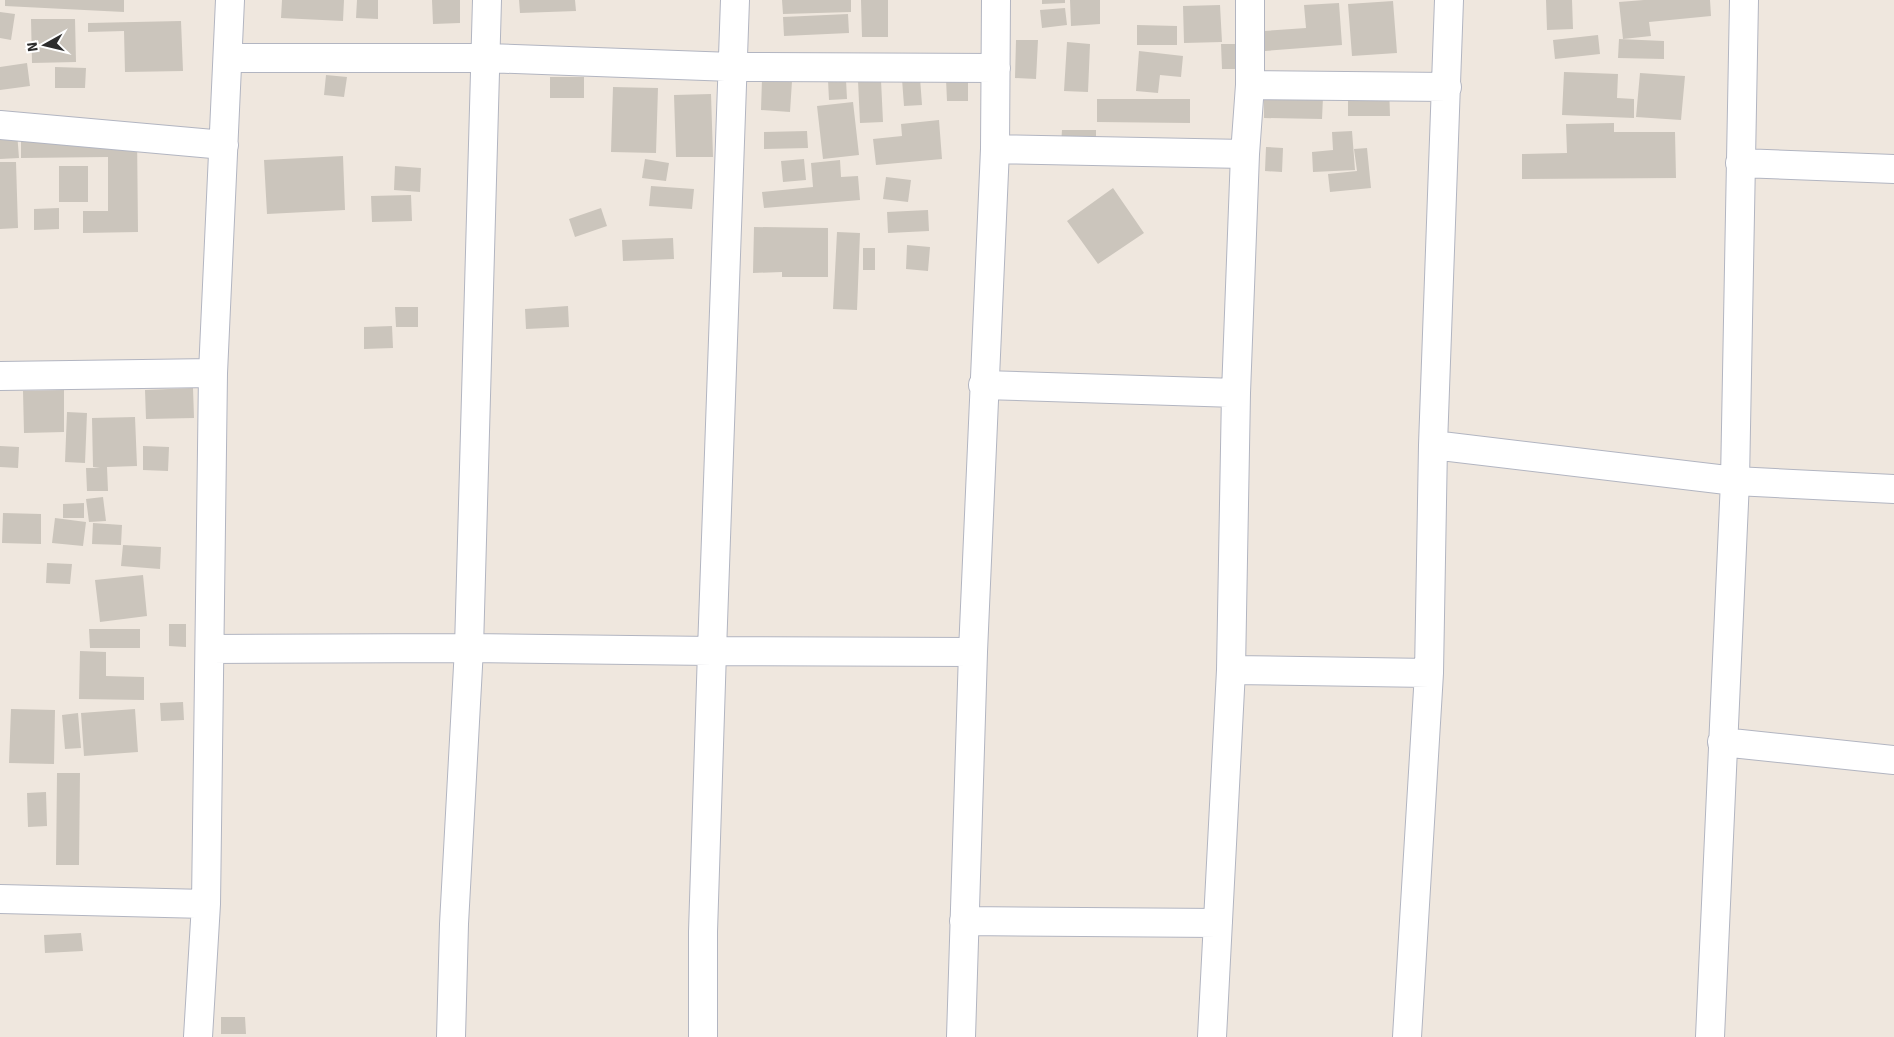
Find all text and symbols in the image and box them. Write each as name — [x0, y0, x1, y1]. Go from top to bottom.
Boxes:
north arrow — [20, 20, 70, 70]
text: N — [24, 41, 42, 53]

